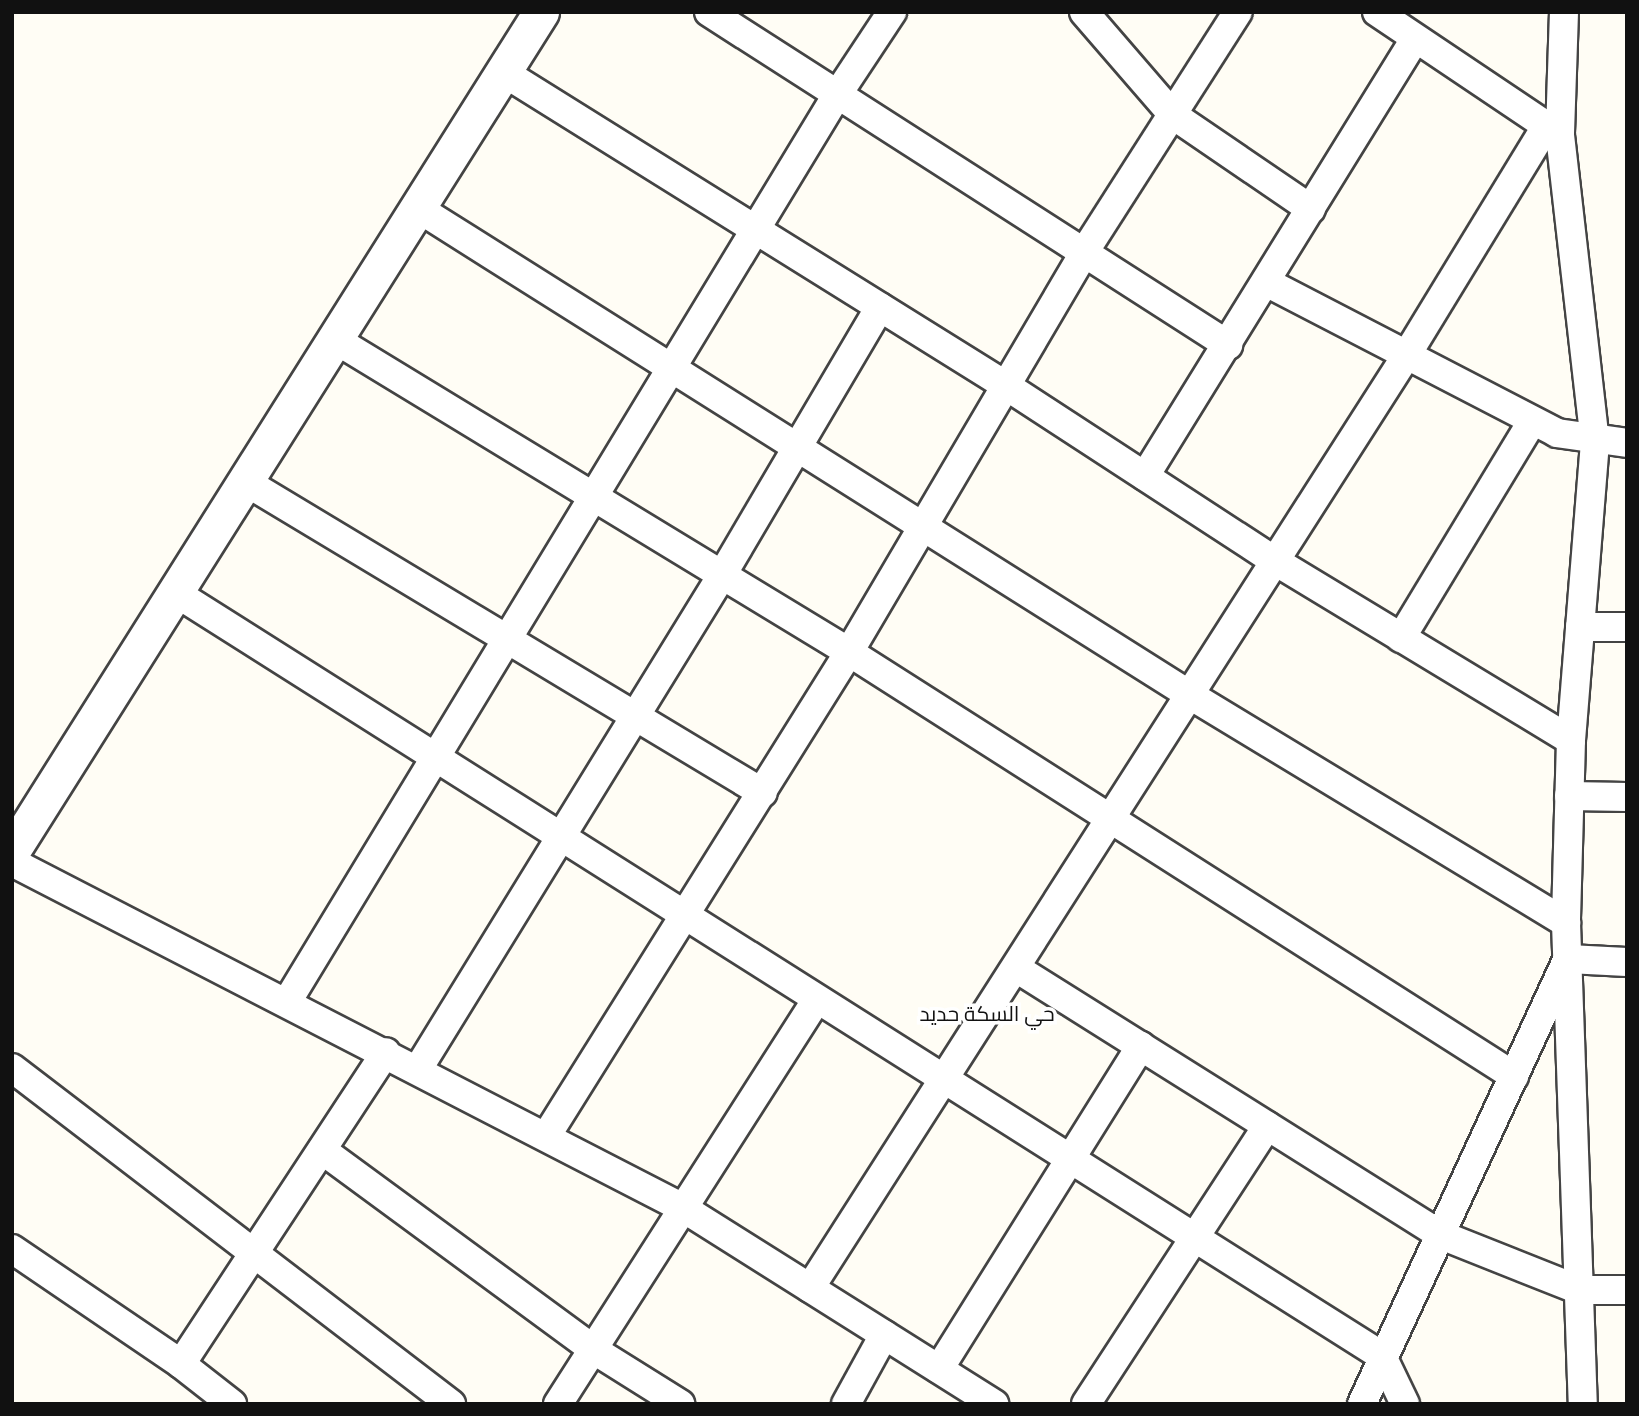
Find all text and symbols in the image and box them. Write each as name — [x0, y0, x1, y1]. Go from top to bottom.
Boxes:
district label: حي السكة حديد — [919, 1000, 1055, 1026]

